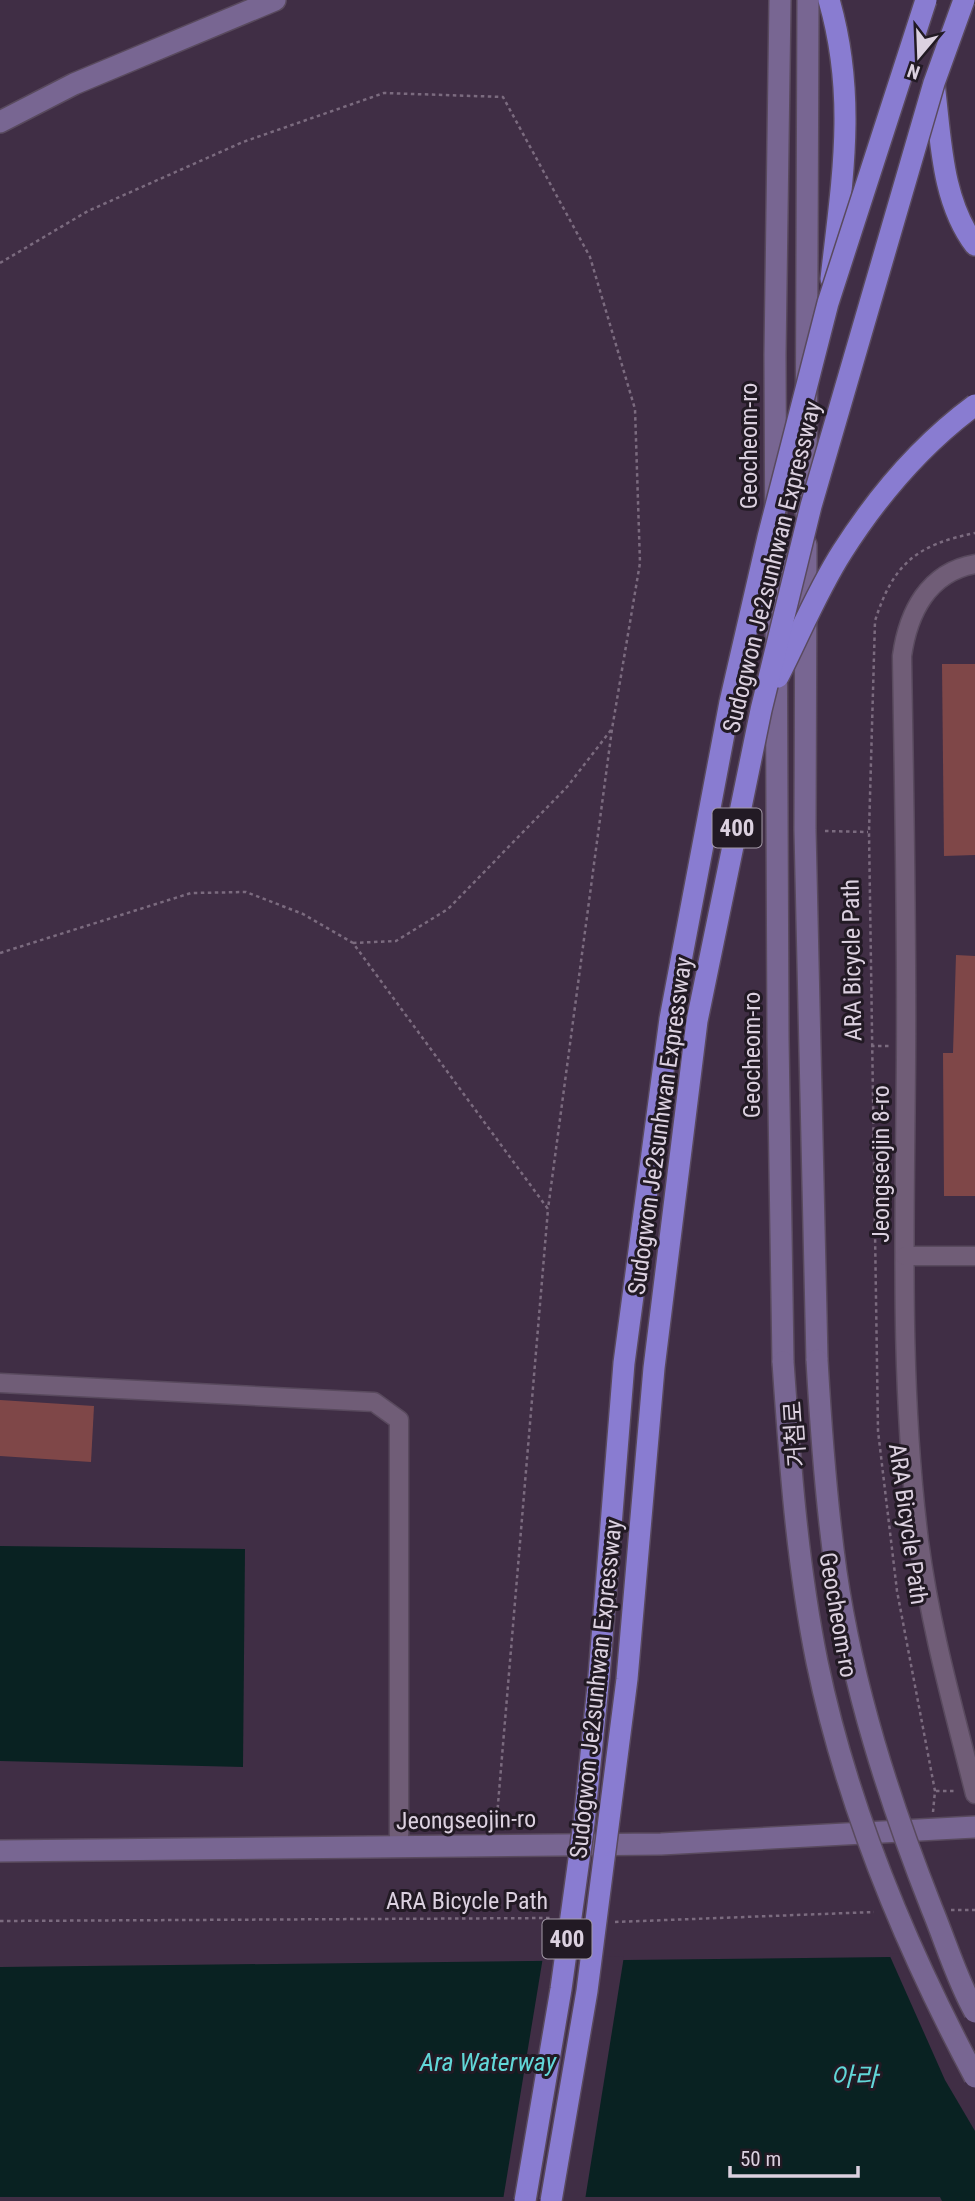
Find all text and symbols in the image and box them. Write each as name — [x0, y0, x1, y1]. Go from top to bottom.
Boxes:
north arrow — [884, 21, 954, 91]
text: N — [904, 59, 923, 84]
street label: Geocheom-ro — [735, 383, 763, 509]
street label: Sudogwon Je2sunhwan Expressway — [717, 398, 827, 736]
road number: 400 — [712, 808, 762, 848]
street label: ARA Bicycle Path — [837, 879, 867, 1041]
street label: Sudogwon Je2sunhwan Expressway — [622, 955, 698, 1297]
street label: Geocheom-ro — [738, 992, 766, 1118]
street label: Jeongseojin 8-ro — [867, 1085, 895, 1243]
street label: 거첨로 — [779, 1400, 811, 1468]
street label: ARA Bicycle Path — [883, 1442, 933, 1606]
street label: Sudogwon Je2sunhwan Expressway — [564, 1518, 628, 1860]
street label: Geocheom-ro — [813, 1550, 863, 1680]
street label: Jeongseojin-ro — [396, 1805, 536, 1835]
street label: ARA Bicycle Path — [386, 1887, 548, 1915]
road number: 400 — [542, 1920, 592, 1958]
water label: Ara Waterway — [419, 2047, 558, 2077]
water label: 아라 — [830, 2062, 881, 2092]
scale bar — [730, 2134, 858, 2178]
text: 50 m — [740, 2147, 781, 2171]

